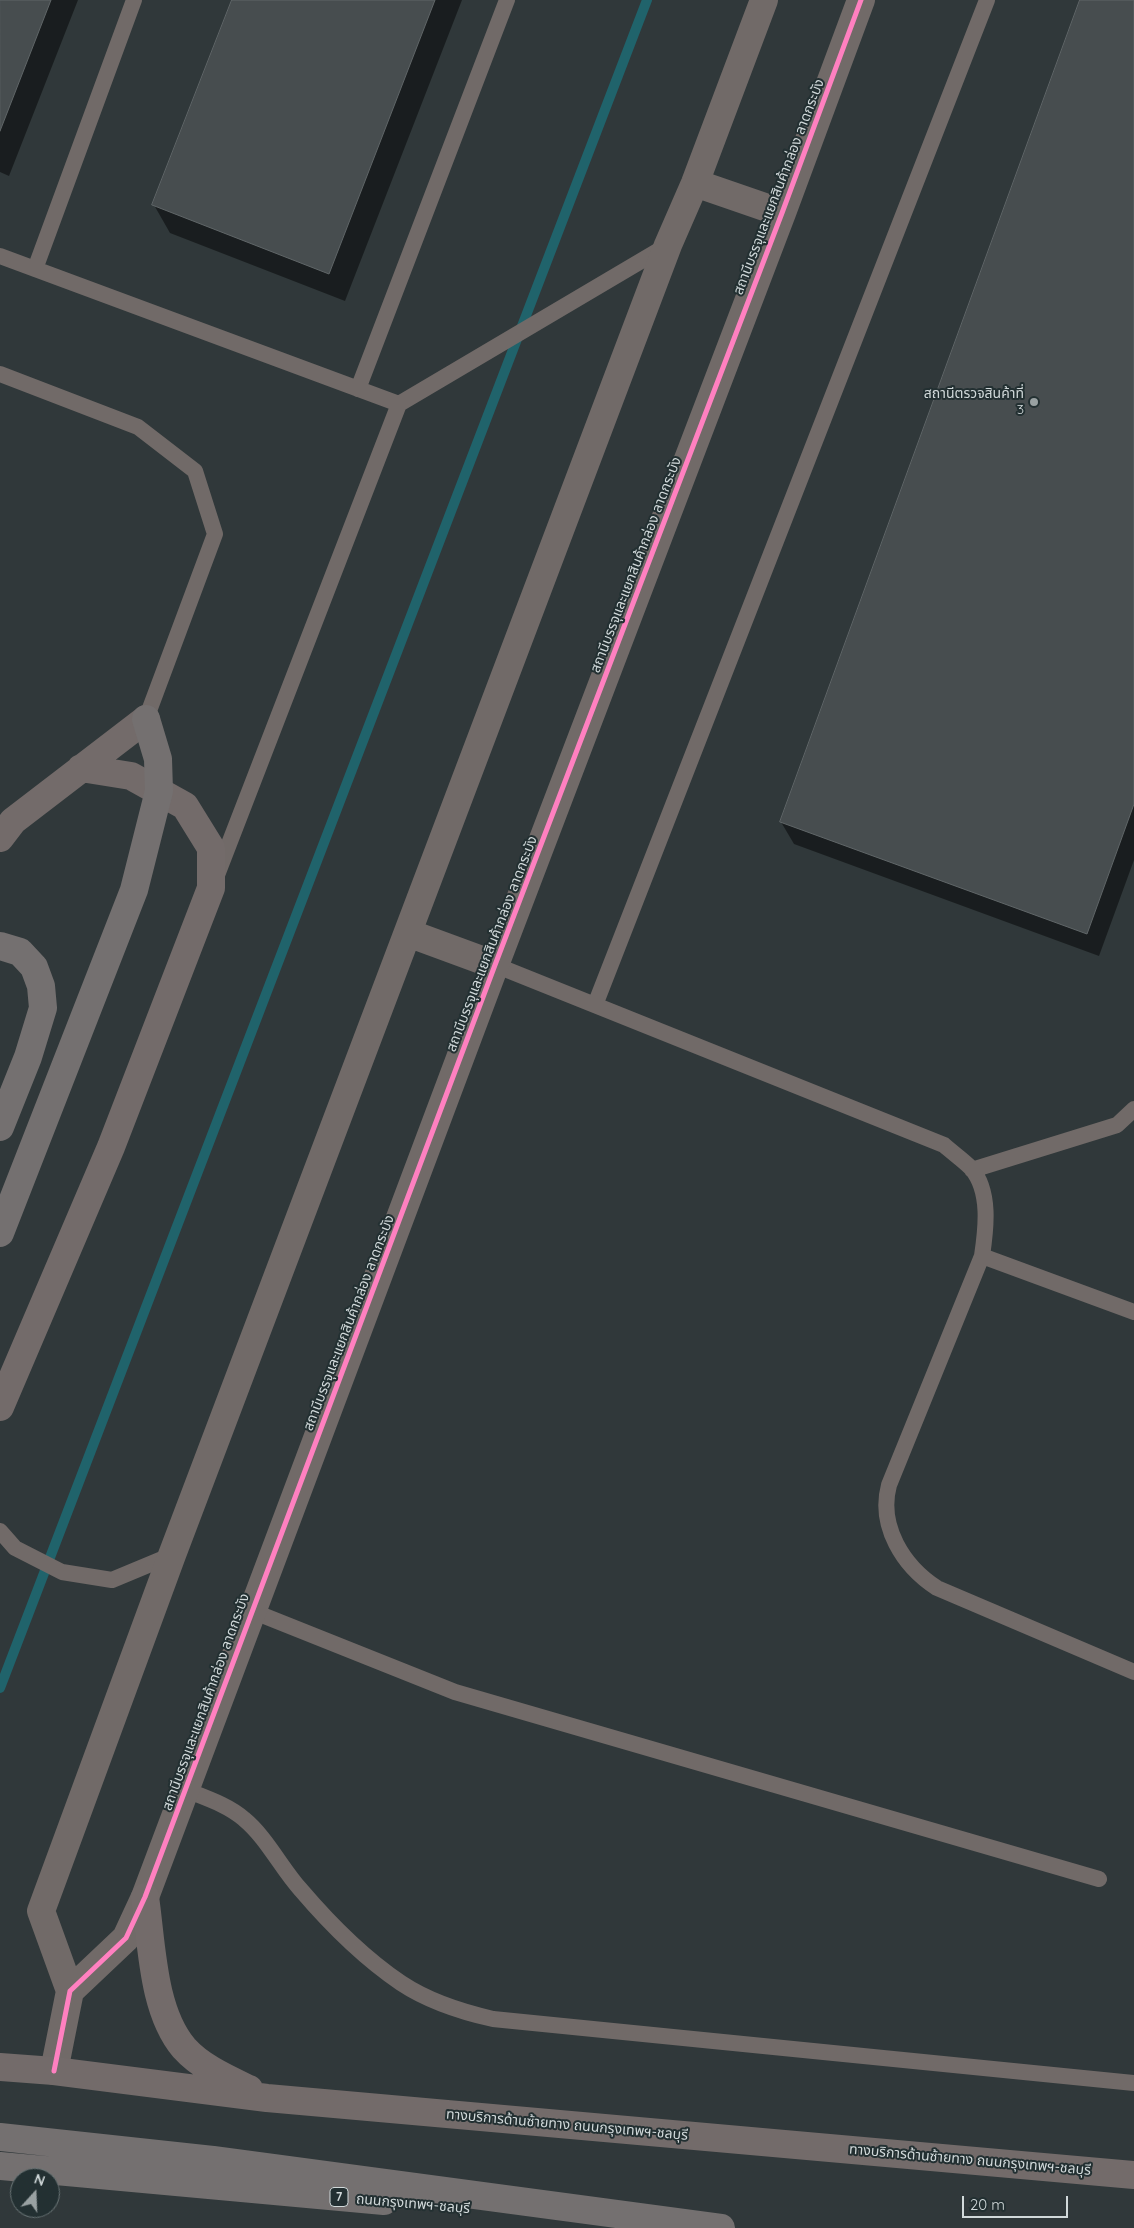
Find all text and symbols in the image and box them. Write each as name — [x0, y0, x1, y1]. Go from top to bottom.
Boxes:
street label: สถานีบรรจุและแยกสินค้ากล่อง ลาดกระบัง — [730, 77, 828, 297]
place label: สถานีตรวจสินค้าที่ 3 — [924, 386, 1024, 418]
marker: สถานีตรวจสินค้าที่ 3 — [1028, 396, 1040, 408]
street label: สถานีบรรจุและแยกสินค้ากล่อง ลาดกระบัง — [587, 455, 685, 675]
street label: สถานีบรรจุและแยกสินค้ากล่อง ลาดกระบัง — [443, 834, 541, 1054]
street label: สถานีบรรจุและแยกสินค้ากล่อง ลาดกระบัง — [300, 1213, 398, 1433]
street label: สถานีบรรจุและแยกสินค้ากล่อง ลาดกระบัง — [159, 1591, 253, 1813]
street label: ทางบริการด้านซ้ายทาง ถนนกรุงเทพฯ-ชลบุรี — [445, 2106, 689, 2144]
street label: ทางบริการด้านซ้ายทาง ถนนกรุงเทพฯ-ชลบุรี — [848, 2141, 1092, 2179]
north arrow — [10, 2168, 60, 2218]
text: N — [32, 2170, 48, 2190]
scale bar — [964, 2186, 1070, 2218]
road number: 7 — [330, 2188, 348, 2206]
street label: ถนนกรุงเทพฯ-ชลบุรี — [355, 2191, 471, 2217]
text: 20 m — [970, 2195, 1005, 2214]

